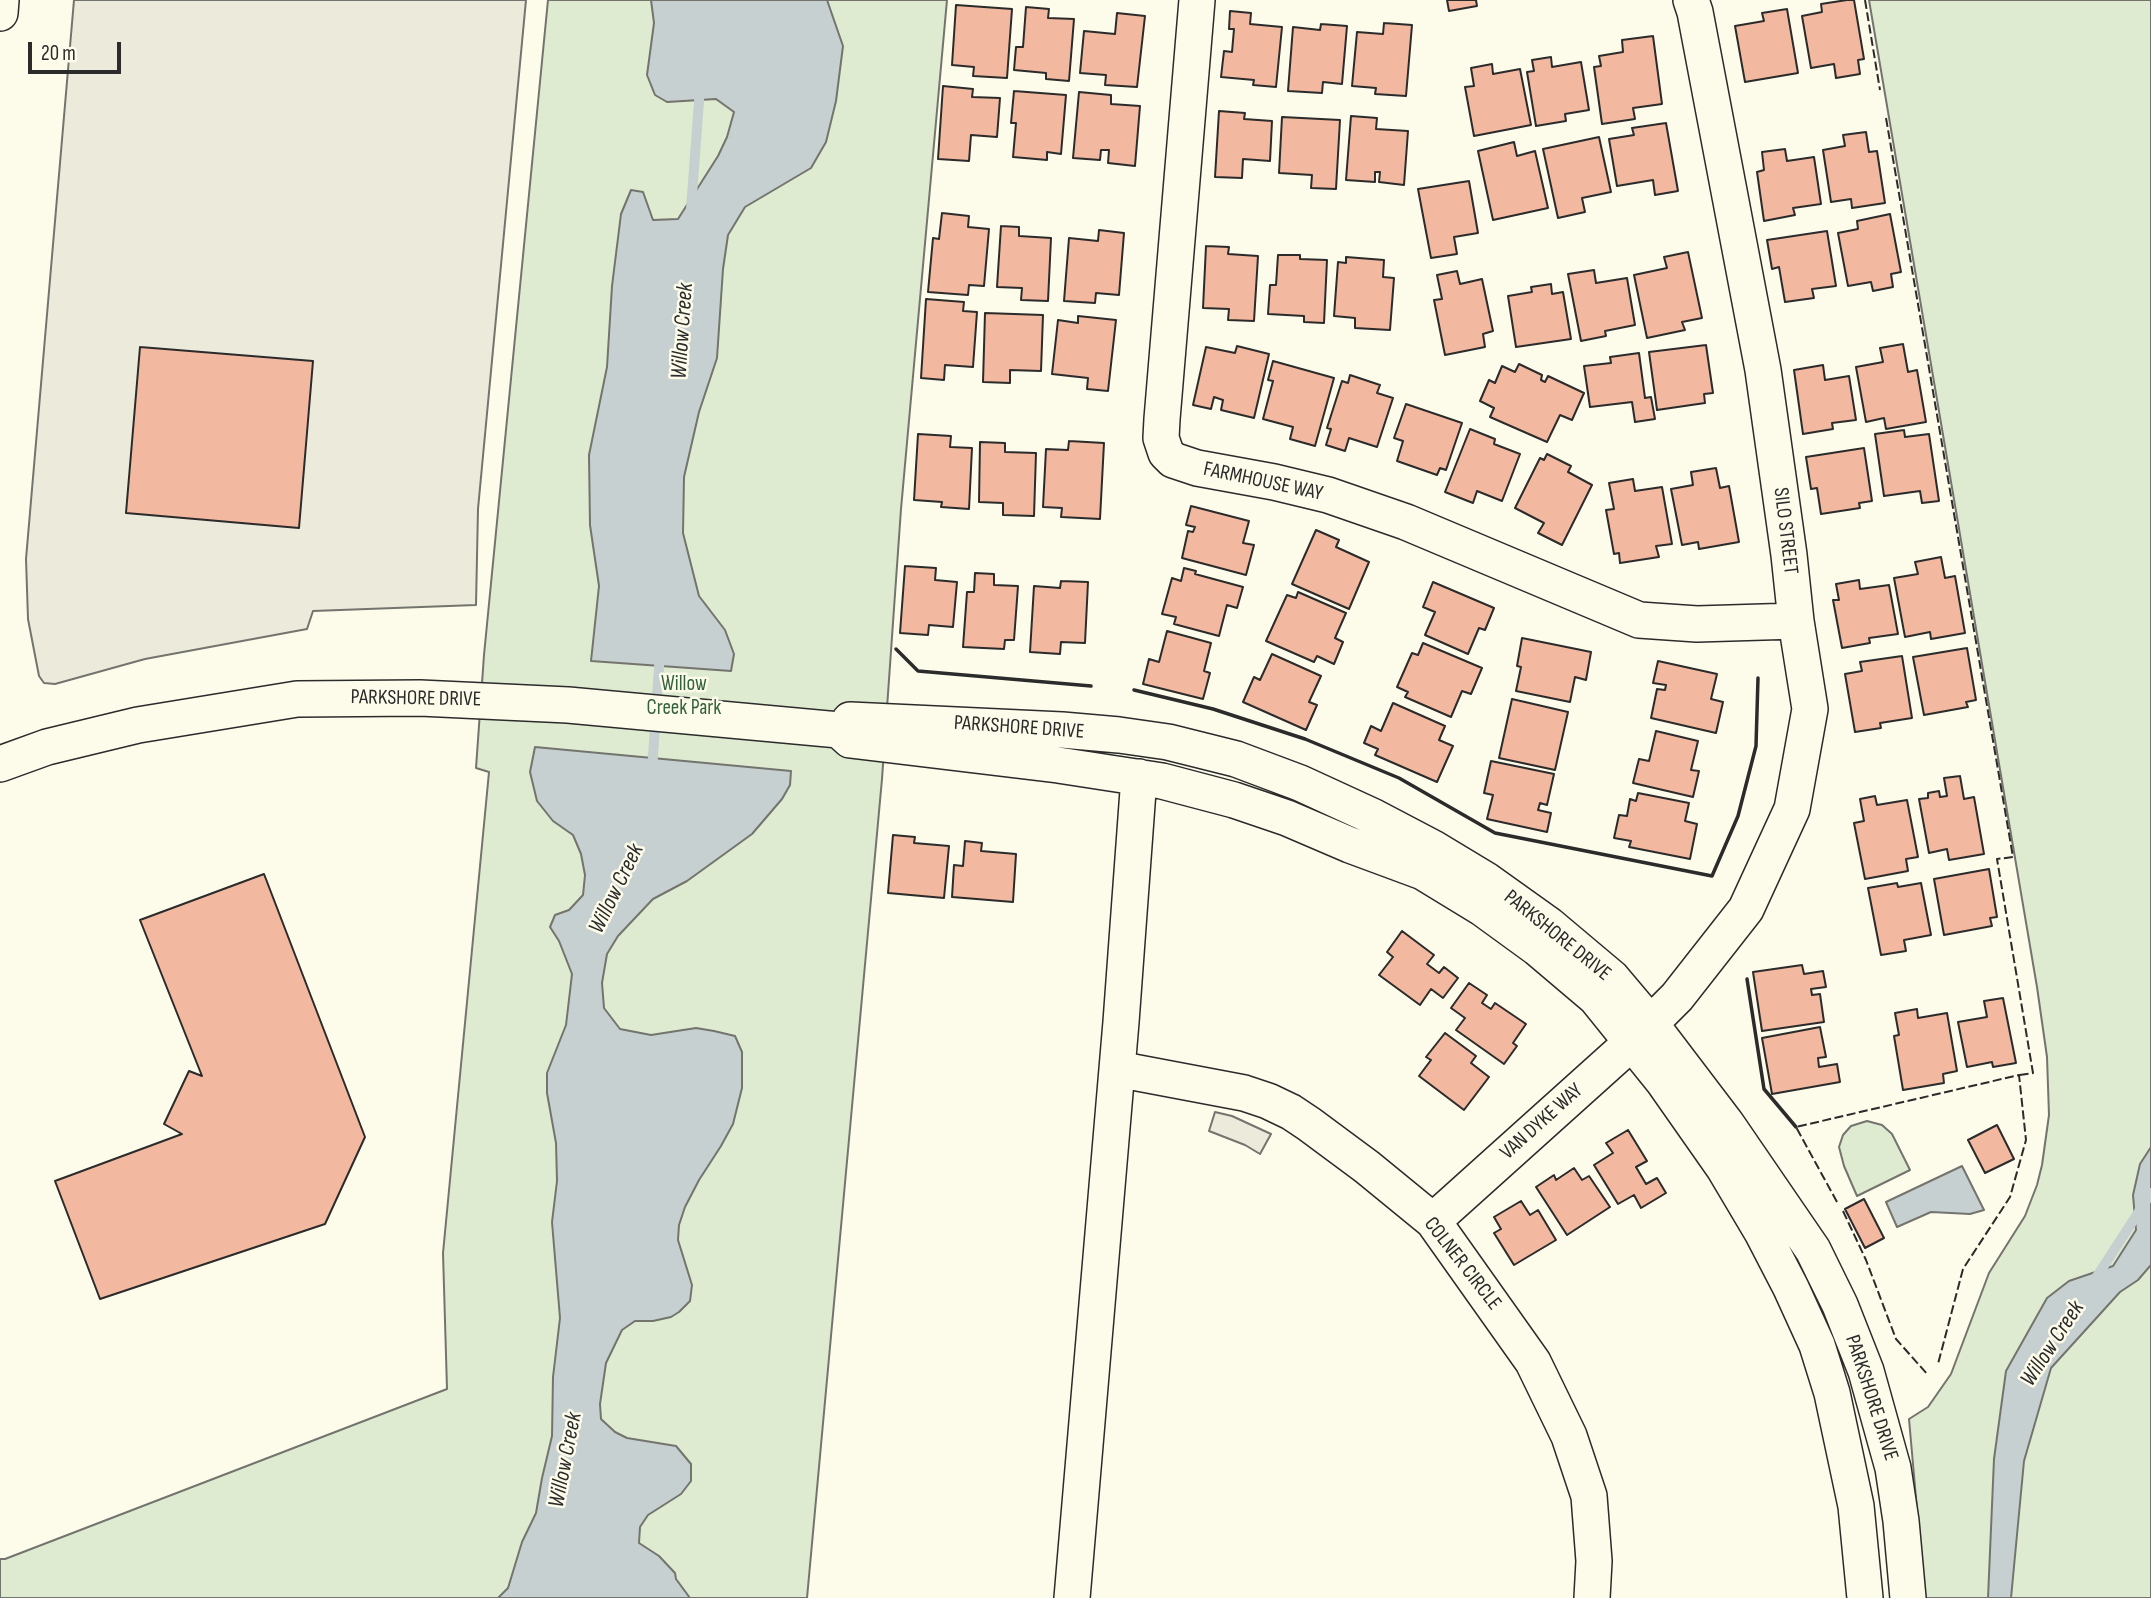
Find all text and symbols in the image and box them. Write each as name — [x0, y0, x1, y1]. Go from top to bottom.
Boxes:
scale bar — [32, 28, 124, 72]
text: 20 m — [41, 41, 76, 66]
water label: Willow Creek — [666, 282, 700, 380]
street label: FARMHOUSE WAY — [1201, 457, 1325, 507]
street label: SILO STREET — [1767, 486, 1803, 576]
park label: Willow Creek Park — [647, 672, 721, 722]
street label: PARKSHORE DRIVE — [350, 685, 482, 713]
street label: PARKSHORE DRIVE — [953, 711, 1085, 745]
water label: Willow Creek — [583, 840, 651, 938]
street label: PARKSHORE DRIVE — [1498, 885, 1616, 987]
street label: VAN DYKE WAY — [1496, 1079, 1588, 1165]
street label: COLNER CIRCLE — [1418, 1212, 1506, 1316]
water label: Willow Creek — [2015, 1296, 2091, 1392]
street label: PARKSHORE DRIVE — [1839, 1332, 1903, 1464]
water label: Willow Creek — [543, 1410, 589, 1510]

